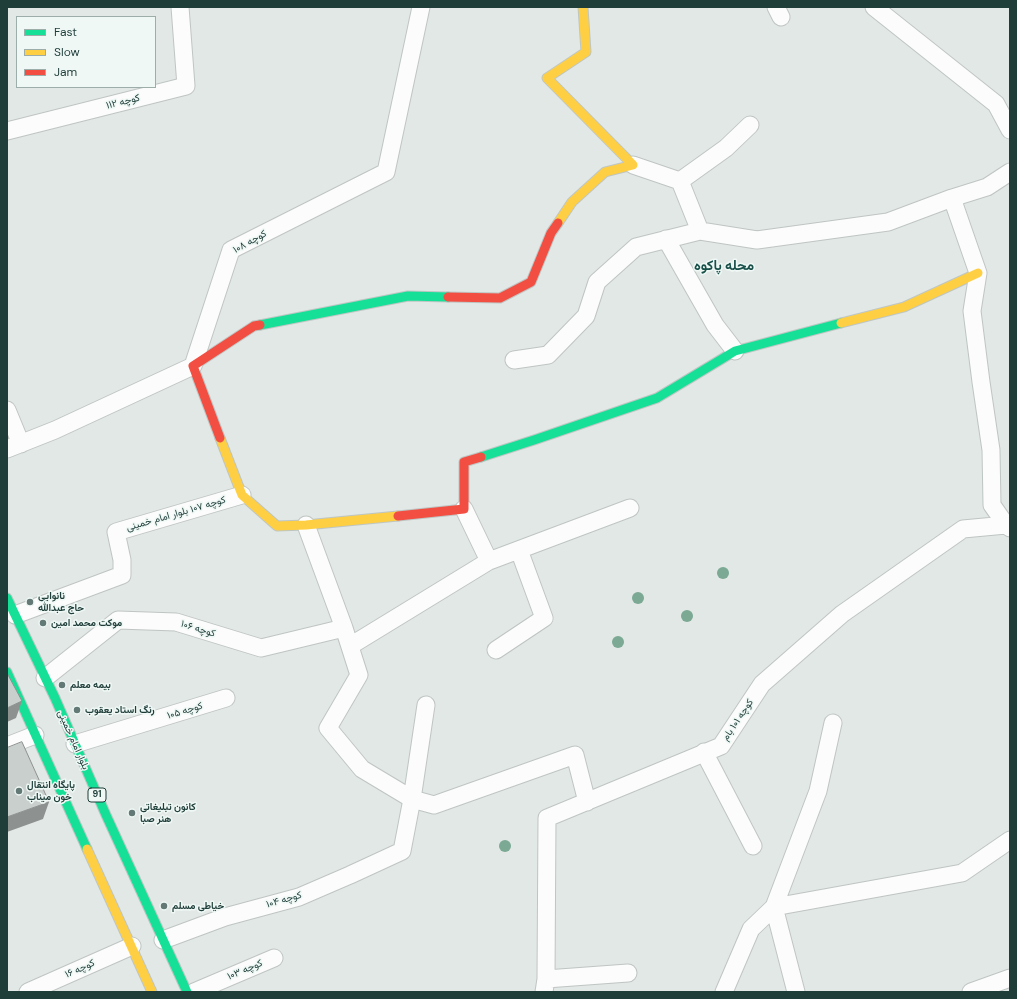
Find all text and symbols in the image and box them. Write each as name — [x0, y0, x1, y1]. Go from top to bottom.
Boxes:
legend — [16, 16, 156, 88]
text: Fast — [54, 24, 77, 40]
text: Slow — [54, 44, 80, 60]
text: Jam — [54, 64, 77, 80]
street label: کوچه ۱۱۲ — [105, 92, 141, 112]
street label: کوچه ۱۰۸ — [231, 228, 269, 256]
district label: محله پاکوه — [694, 258, 754, 274]
street label: کوچه ۱۰۷ بلوار امام خمینی — [125, 494, 227, 534]
place label: نانوایی حاج عبدالله — [38, 590, 84, 614]
marker: نانوایی حاج عبدالله — [25, 597, 35, 607]
place label: موکت محمد امین — [51, 617, 122, 629]
marker: موکت محمد امین — [38, 618, 48, 628]
street label: کوچه ۱۰۶ — [179, 618, 217, 640]
place label: بیمه معلم — [70, 679, 111, 691]
marker: بیمه معلم — [57, 680, 67, 690]
street label: کوچه ۱۰۱ بام — [720, 697, 756, 743]
street label: کوچه ۱۰۵ — [166, 700, 204, 722]
place label: رنگ استاد یعقوب — [85, 704, 155, 716]
marker: رنگ استاد یعقوب — [72, 705, 82, 715]
street label: بلوار امام خمینی — [55, 708, 91, 772]
place label: پایگاه انتقال خون میناب — [27, 779, 75, 802]
marker: پایگاه انتقال خون میناب — [14, 786, 24, 796]
road number: 91 — [88, 788, 106, 802]
place label: کانون تبلیغاتی هنر صبا — [140, 801, 196, 824]
marker: کانون تبلیغاتی هنر صبا — [127, 808, 137, 818]
street label: کوچه ۱۰۴ — [265, 889, 303, 911]
place label: خیاطی مسلم — [172, 900, 224, 912]
marker: خیاطی مسلم — [159, 901, 169, 911]
street label: کوچه ۱۶ — [63, 957, 97, 981]
street label: کوچه ۱۰۳ — [226, 957, 264, 983]

